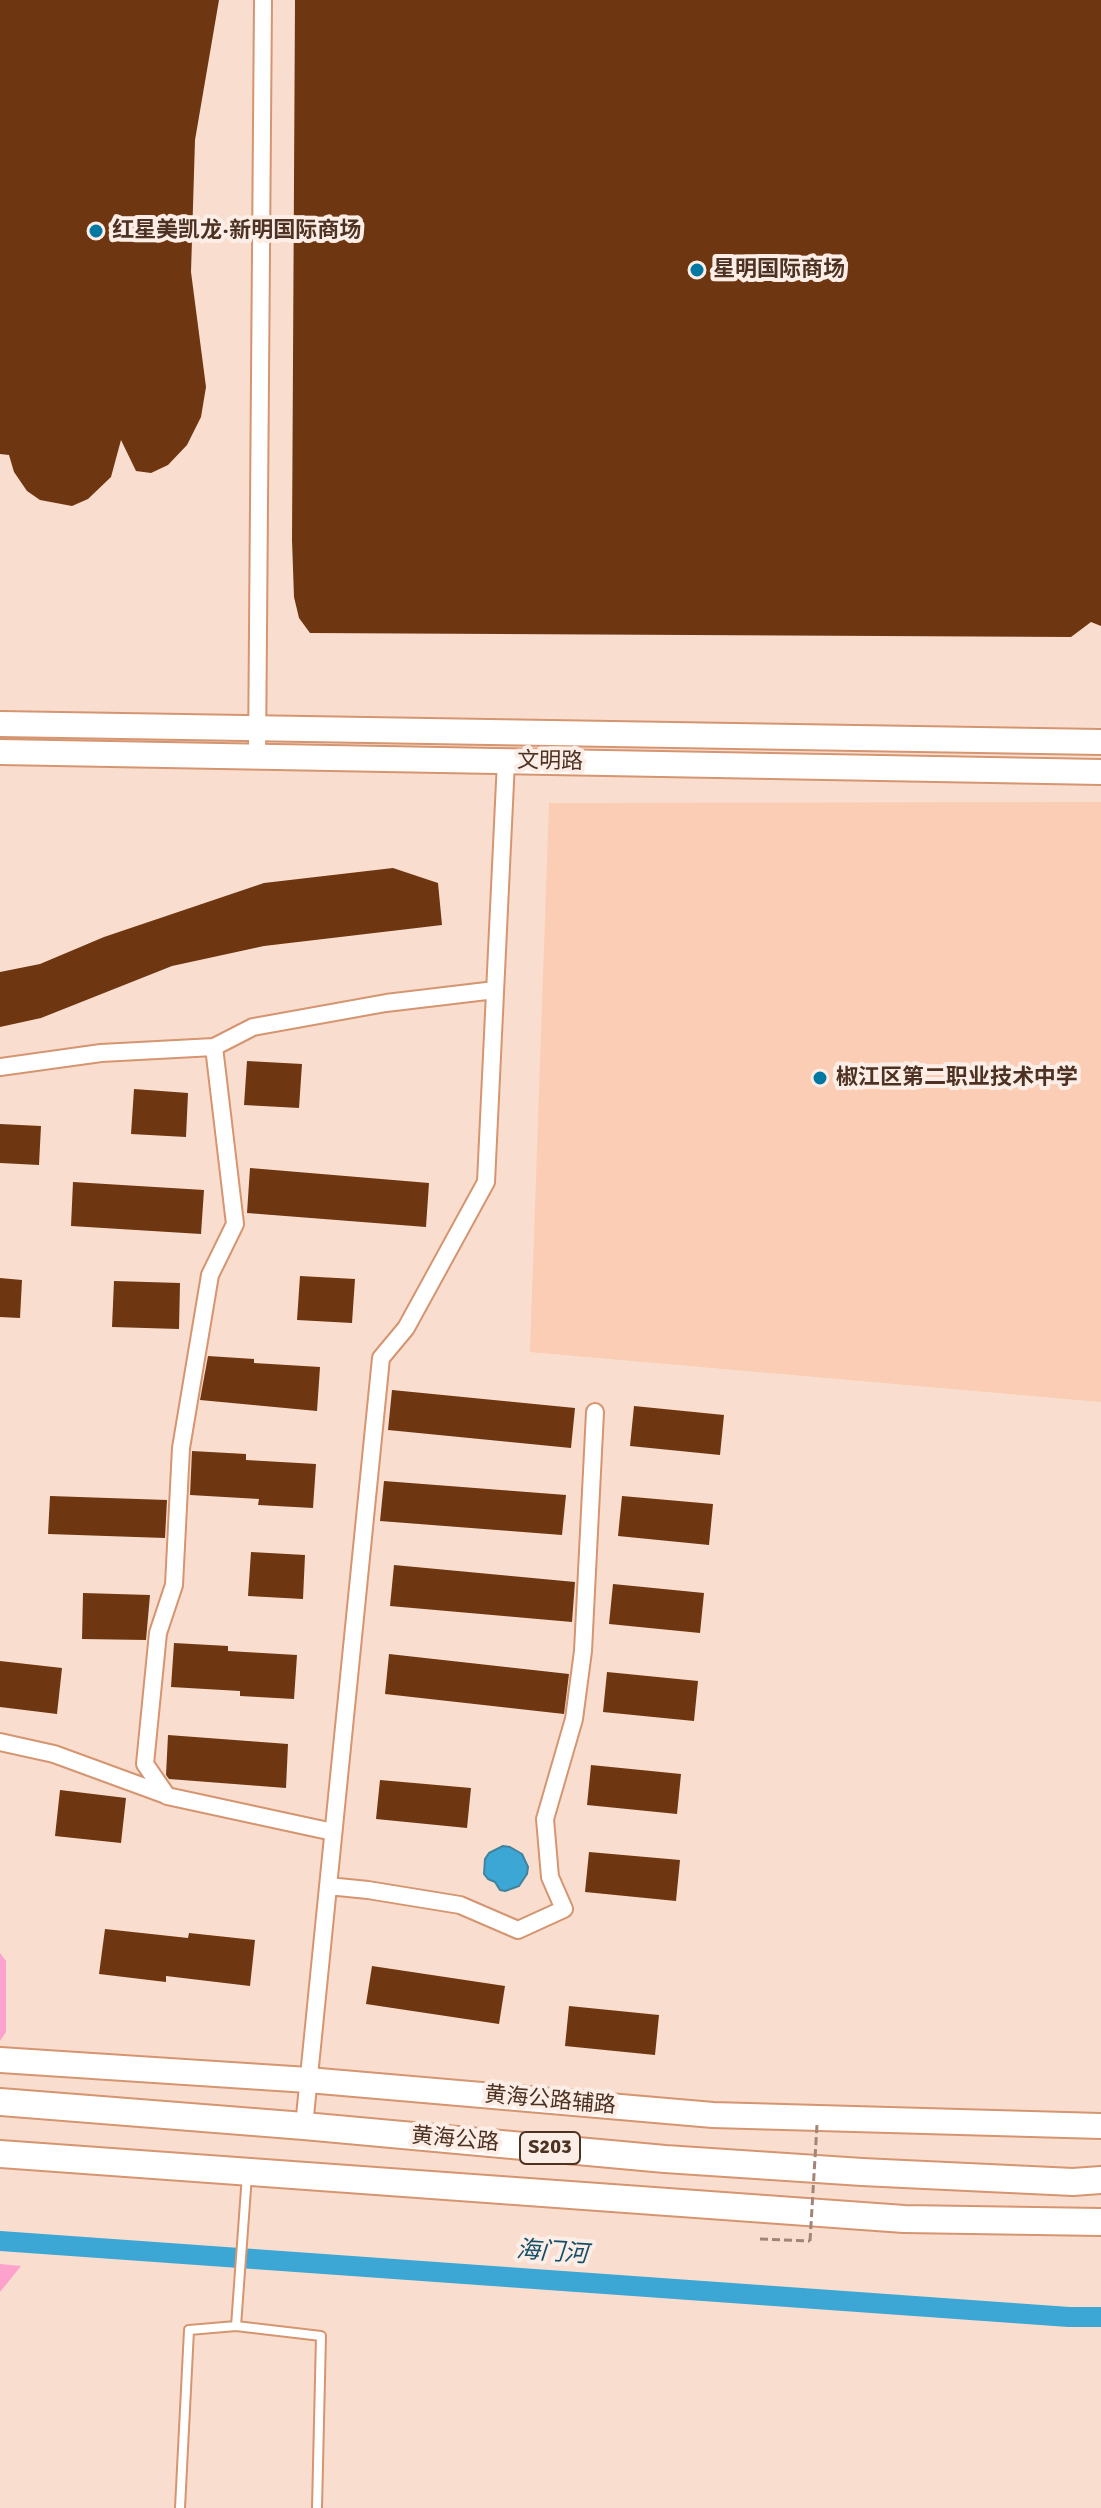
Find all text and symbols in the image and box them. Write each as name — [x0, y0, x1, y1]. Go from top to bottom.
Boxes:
place label: 红星美凯龙·新明国际商场 — [112, 218, 361, 244]
marker: 红星美凯龙·新明国际商场 — [87, 222, 105, 240]
place label: 星明国际商场 — [713, 257, 845, 283]
marker: 星明国际商场 — [688, 261, 706, 279]
street label: 文明路 — [517, 748, 583, 776]
place label: 椒江区第二职业技术中学 — [836, 1065, 1078, 1091]
marker: 椒江区第二职业技术中学 — [811, 1069, 829, 1087]
street label: 黄海公路辅路 — [483, 2082, 617, 2120]
street label: 黄海公路 — [410, 2123, 500, 2157]
road number: S203 — [520, 2132, 580, 2164]
water label: 海门河 — [515, 2236, 589, 2270]

